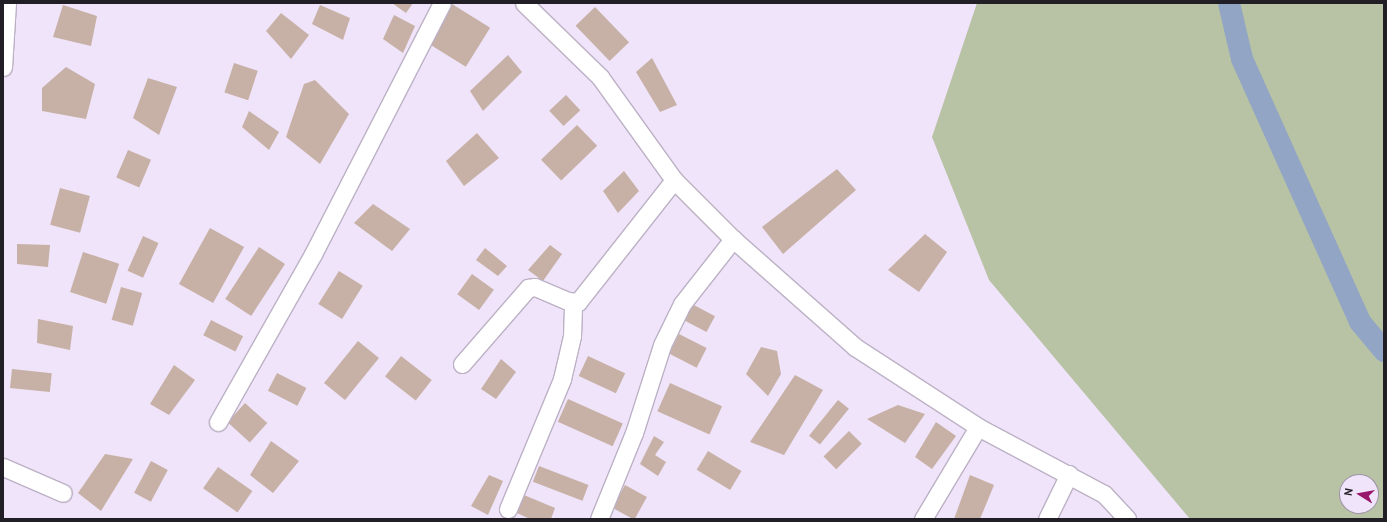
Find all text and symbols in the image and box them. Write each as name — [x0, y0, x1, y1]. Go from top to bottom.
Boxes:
north arrow — [1339, 474, 1379, 514]
text: N — [1341, 487, 1356, 497]

